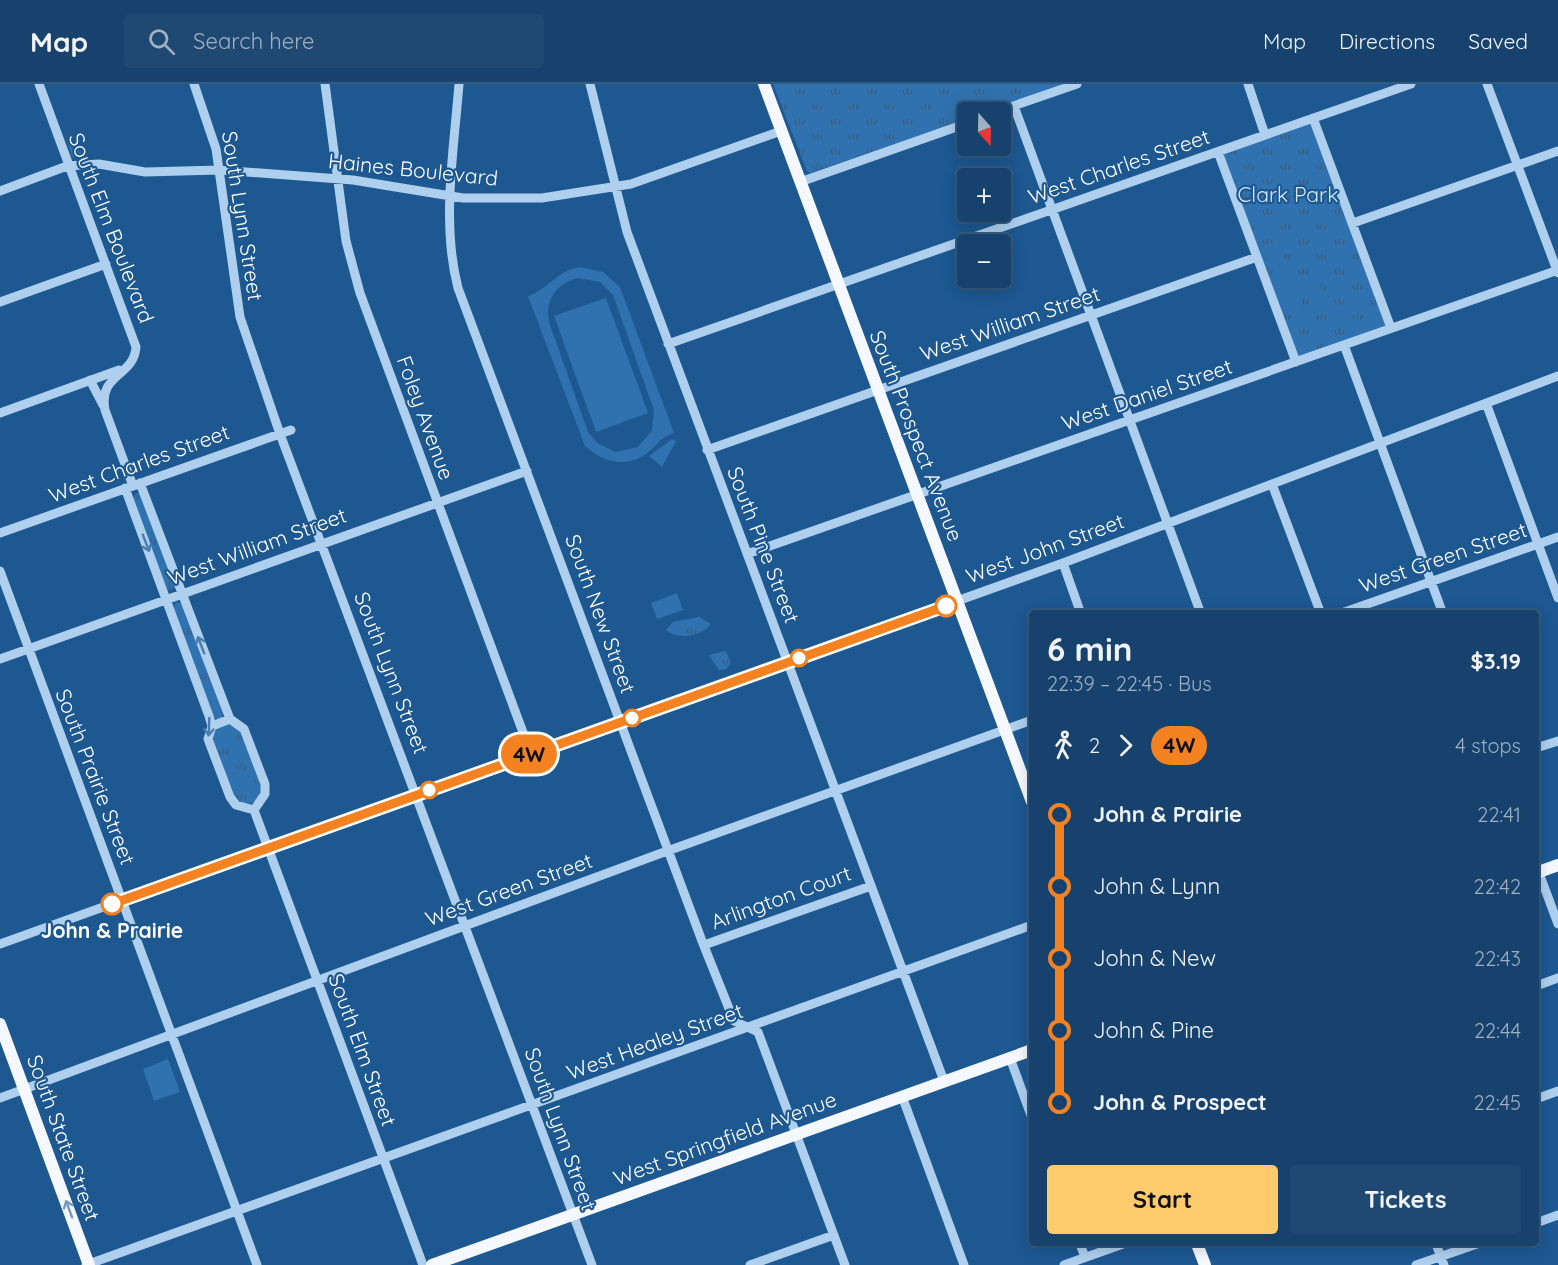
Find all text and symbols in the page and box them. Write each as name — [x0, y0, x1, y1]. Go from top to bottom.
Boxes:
search box — [124, 14, 544, 68]
text: Map — [30, 24, 88, 59]
icon: search — [145, 25, 178, 58]
text: Search here — [193, 27, 315, 55]
text: Map — [1263, 28, 1306, 54]
text: Directions — [1339, 28, 1435, 54]
text: Saved — [1468, 28, 1528, 54]
north arrow — [957, 102, 1011, 156]
map controls — [957, 102, 1011, 288]
street label: West Charles Street — [1024, 123, 1213, 209]
street label: South Elm Boulevard — [64, 129, 160, 326]
street label: South Lynn Street — [217, 129, 269, 302]
street label: Haines Boulevard — [327, 147, 499, 191]
button: + — [957, 168, 1011, 222]
park label: Clark Park — [1238, 181, 1338, 207]
button: − — [957, 234, 1011, 288]
street label: West William Street — [916, 280, 1103, 366]
street label: South Prospect Avenue — [865, 326, 969, 545]
street label: Foley Avenue — [391, 352, 460, 483]
street label: West Daniel Street — [1058, 353, 1235, 435]
street label: West Charles Street — [45, 418, 233, 508]
street label: South Pine Street — [722, 463, 806, 626]
street label: West William Street — [164, 502, 350, 591]
street label: West John Street — [962, 507, 1127, 589]
street label: West Green Street — [1355, 516, 1530, 598]
street label: South New Street — [560, 531, 642, 697]
one-way arrow — [141, 533, 152, 552]
street label: South Lynn Street — [349, 588, 435, 757]
unlabelled marker — [935, 595, 957, 617]
text: 6 min — [1047, 628, 1132, 669]
one-way arrow — [194, 636, 205, 655]
text: $3.19 — [1471, 647, 1521, 675]
unlabelled marker — [790, 649, 808, 667]
text: 22:39 – 22:45 · Bus — [1047, 671, 1212, 696]
street label: South Prairie Street — [50, 685, 141, 868]
unlabelled marker — [623, 709, 641, 727]
one-way arrow — [203, 716, 215, 736]
icon: walk — [1047, 729, 1080, 762]
icon: forward — [1109, 729, 1142, 762]
text: 4W — [1163, 732, 1195, 758]
text: 2 — [1089, 733, 1100, 758]
text: 4 stops — [1455, 733, 1521, 758]
line badge: 4W — [502, 734, 556, 774]
text: 4W — [513, 741, 545, 767]
unlabelled marker — [420, 781, 438, 799]
text: John & Prairie — [1093, 800, 1242, 828]
text: 22:41 — [1477, 802, 1521, 827]
street label: West Green Street — [422, 847, 596, 931]
street label: Arlington Court — [707, 860, 854, 934]
text: John & Lynn — [1093, 872, 1220, 900]
text: 22:42 — [1473, 874, 1521, 899]
marker: John & Prairie — [101, 893, 123, 915]
place label: John & Prairie — [41, 917, 183, 943]
text: John & New — [1093, 944, 1216, 972]
text: 22:43 — [1474, 946, 1521, 971]
street label: South Elm Street — [323, 970, 403, 1129]
street label: West Healey Street — [563, 997, 746, 1085]
text: John & Pine — [1093, 1016, 1214, 1044]
text: 22:44 — [1474, 1018, 1521, 1043]
street label: South Lynn Street — [519, 1044, 602, 1214]
street label: South State Street — [22, 1051, 106, 1224]
street label: West Springfield Avenue — [609, 1086, 840, 1191]
text: John & Prospect — [1093, 1088, 1267, 1116]
text: 22:45 — [1474, 1090, 1521, 1115]
button: Start — [1047, 1165, 1278, 1234]
button: Tickets — [1290, 1165, 1521, 1234]
one-way arrow — [62, 1200, 73, 1219]

